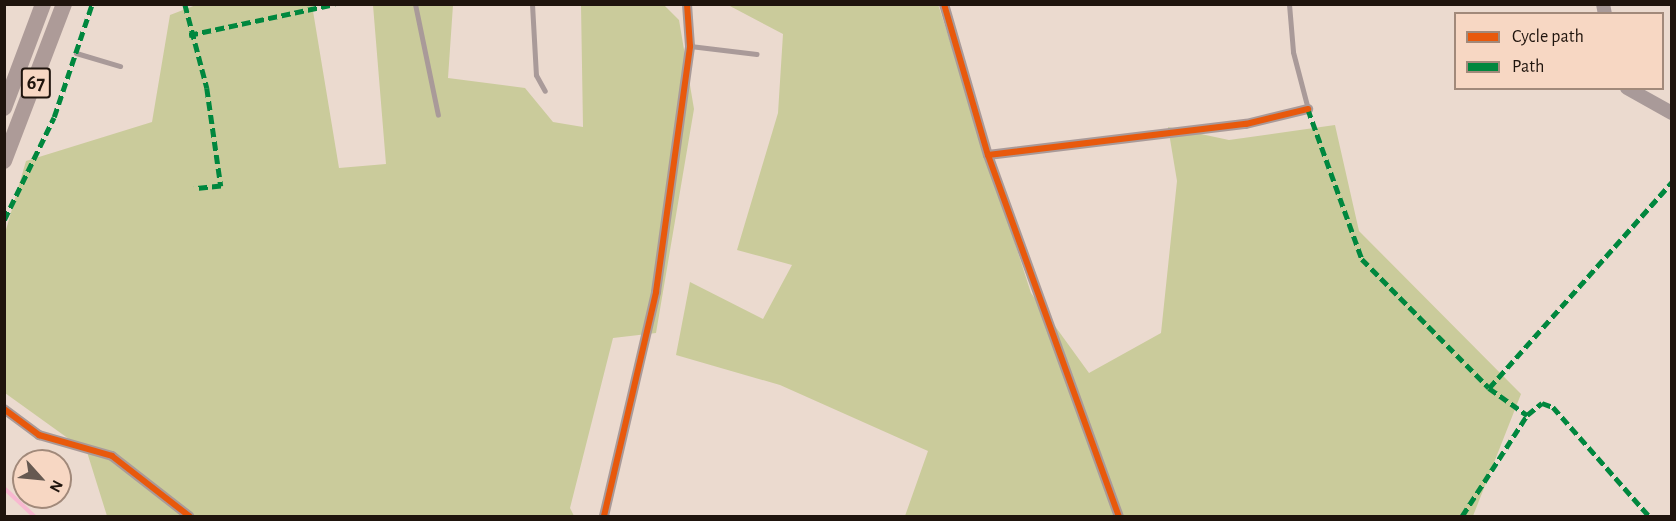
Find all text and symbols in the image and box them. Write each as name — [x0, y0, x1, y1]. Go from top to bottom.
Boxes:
legend — [1454, 12, 1664, 90]
text: Cycle path — [1512, 28, 1584, 46]
text: Path — [1512, 58, 1544, 76]
road number: 67 — [20, 66, 52, 100]
north arrow — [12, 449, 72, 509]
text: N — [47, 478, 66, 495]

